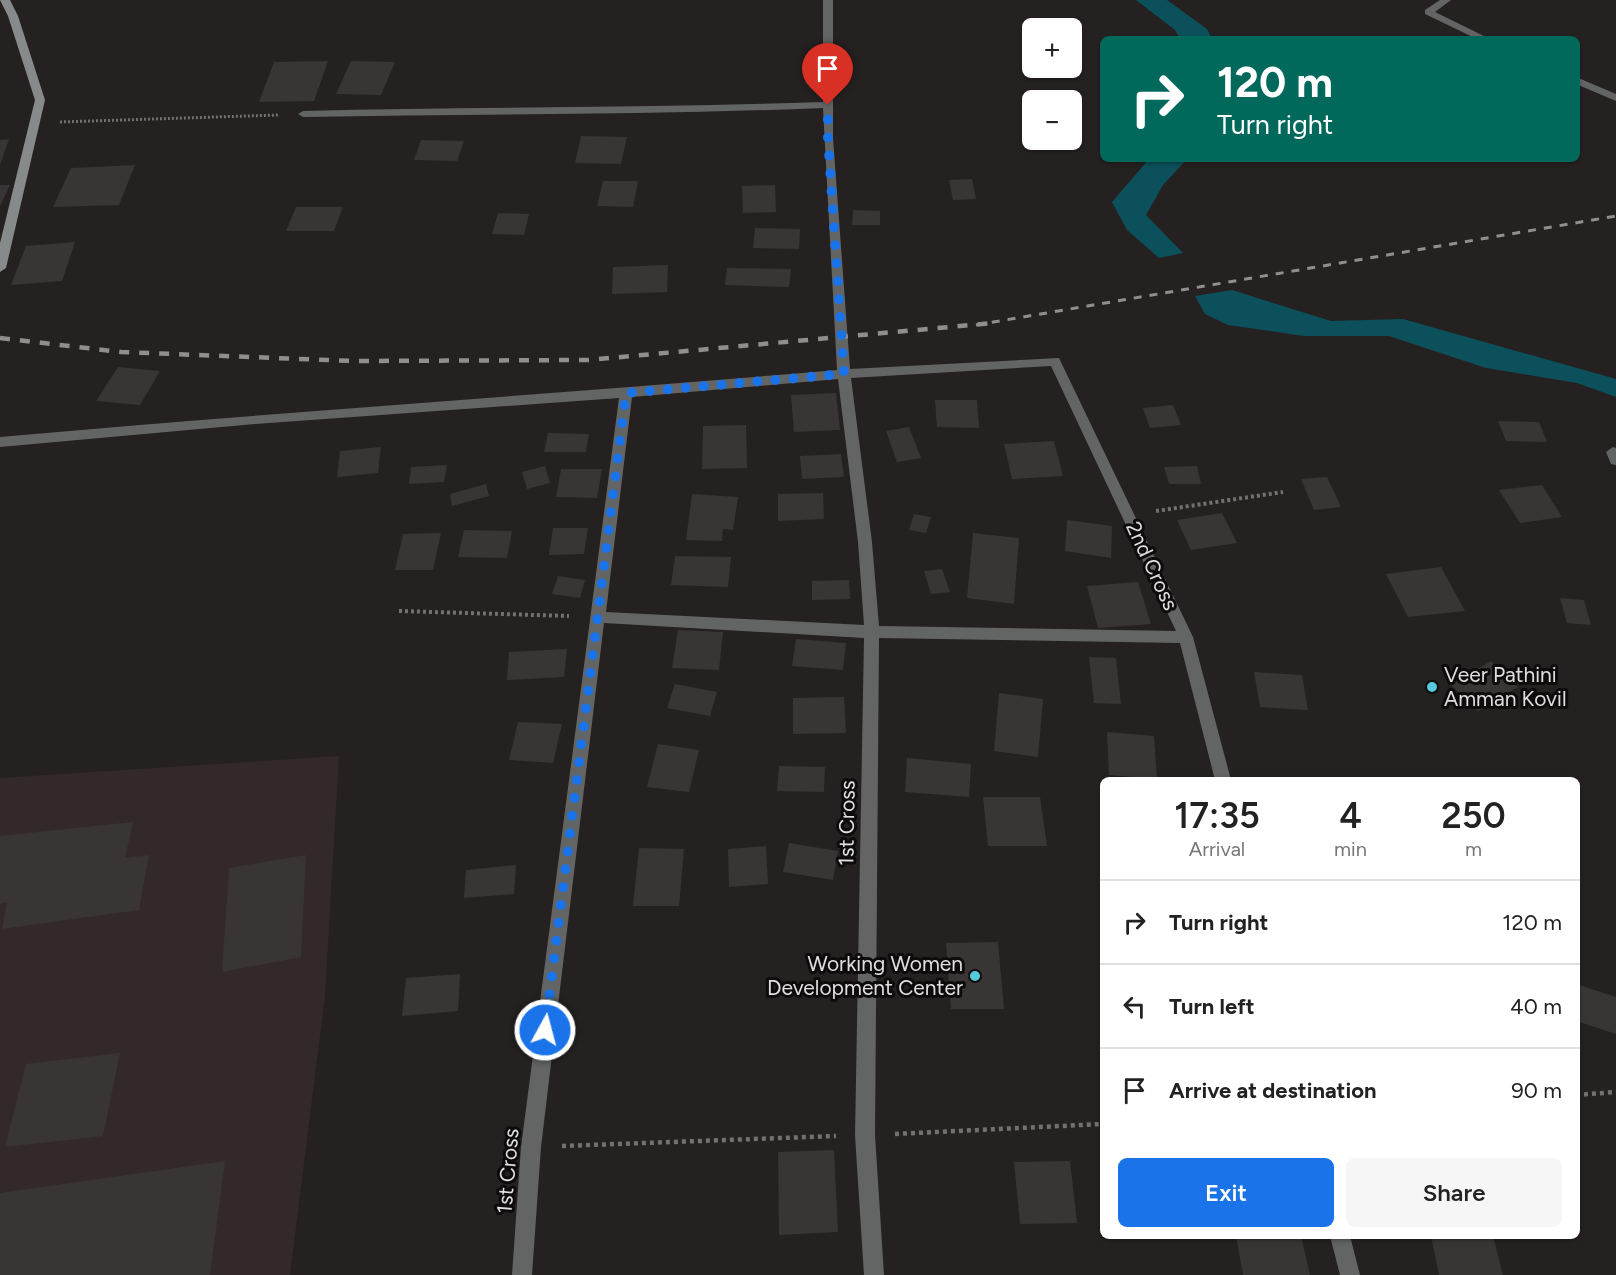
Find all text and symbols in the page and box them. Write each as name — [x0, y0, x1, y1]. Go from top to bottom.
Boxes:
map controls — [1022, 18, 1082, 150]
button: + — [1022, 18, 1082, 78]
pin — [802, 43, 853, 105]
icon: arrive — [811, 52, 844, 85]
text: 120 m — [1217, 57, 1333, 108]
icon: right — [1118, 60, 1196, 138]
button: − — [1022, 90, 1082, 150]
text: Turn right — [1217, 108, 1333, 141]
street label: 2nd Cross — [1121, 517, 1184, 614]
place label: Veer Pathini Amman Kovil — [1444, 662, 1567, 711]
marker: Veer Pathini Amman Kovil — [1425, 680, 1439, 694]
street label: 1st Cross — [833, 780, 860, 866]
text: 17:35 — [1174, 794, 1260, 837]
text: 4 — [1339, 794, 1362, 837]
text: 250 — [1441, 794, 1506, 837]
text: Arrival — [1189, 837, 1245, 861]
text: min — [1334, 837, 1367, 861]
text: m — [1465, 837, 1482, 861]
icon: right — [1118, 906, 1151, 939]
text: Turn right — [1169, 909, 1268, 936]
text: 120 m — [1502, 909, 1562, 936]
place label: Working Women Development Center — [767, 951, 963, 1000]
marker: Working Women Development Center — [968, 969, 982, 983]
icon: left — [1118, 990, 1151, 1023]
text: Turn left — [1169, 993, 1255, 1020]
text: 40 m — [1510, 993, 1562, 1020]
position arrow — [513, 998, 577, 1062]
icon: arrive — [1118, 1074, 1151, 1107]
text: Arrive at destination — [1169, 1077, 1377, 1104]
text: 90 m — [1511, 1077, 1562, 1104]
street label: 1st Cross — [491, 1127, 524, 1215]
button: Exit — [1118, 1158, 1334, 1227]
button: Share — [1346, 1158, 1562, 1227]

